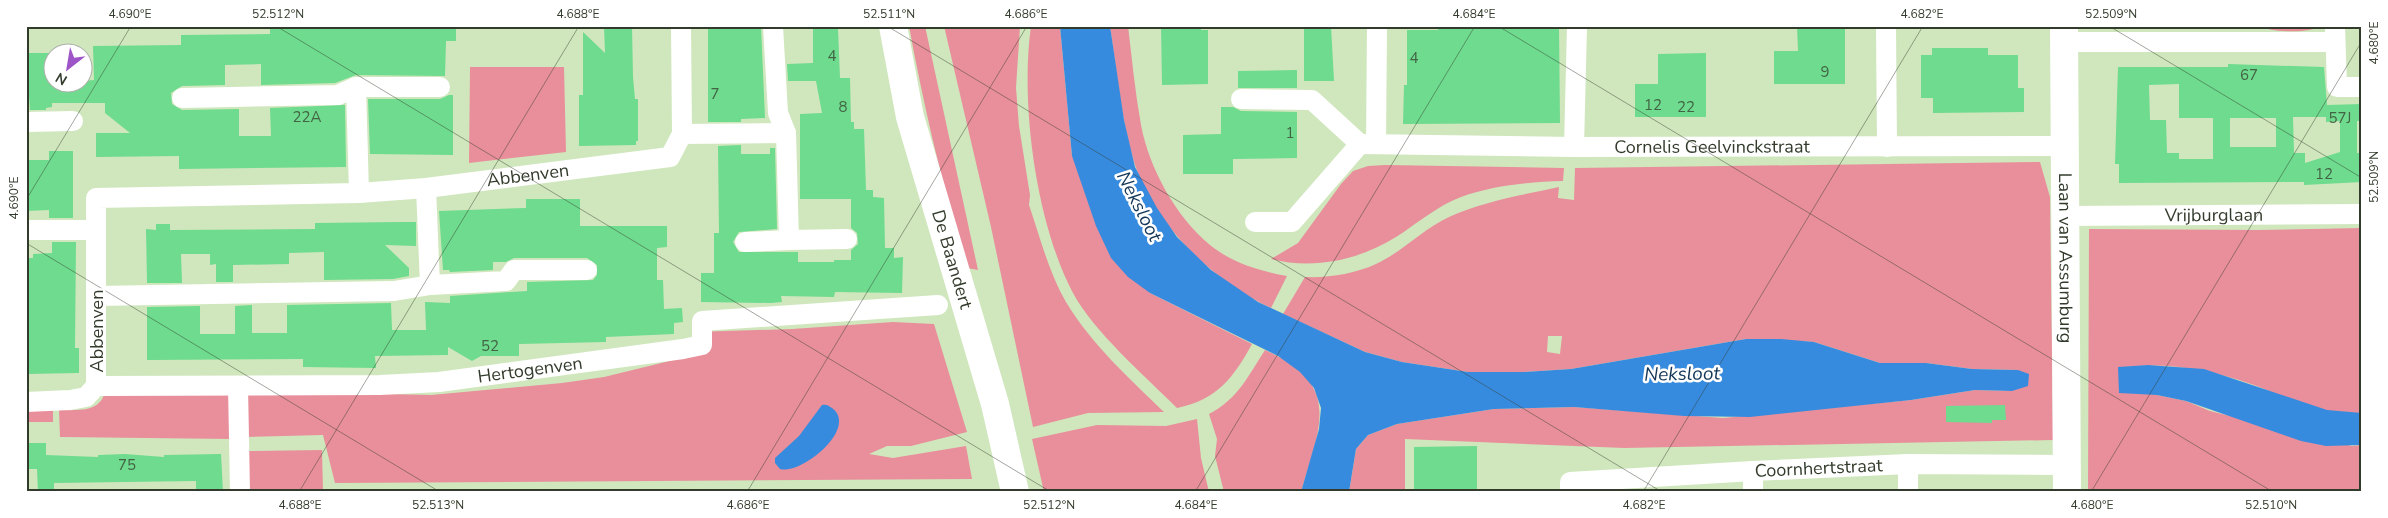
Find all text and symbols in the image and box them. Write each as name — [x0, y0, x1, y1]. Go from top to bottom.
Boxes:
text: 4.690°E — [109, 6, 151, 22]
text: 52.512°N — [252, 6, 304, 22]
text: 4.688°E — [557, 6, 599, 22]
text: 52.511°N — [863, 6, 915, 22]
text: 4.686°E — [1005, 6, 1047, 22]
text: 4.684°E — [1453, 6, 1495, 22]
text: 4.682°E — [1901, 6, 1943, 22]
text: 52.509°N — [2085, 6, 2137, 22]
text: 4.680°E — [2366, 22, 2382, 64]
north arrow — [42, 42, 92, 92]
house number: 4 — [827, 46, 837, 66]
house number: 4 — [1409, 48, 1419, 68]
house number: 9 — [1820, 62, 1830, 82]
house number: 67 — [2240, 65, 2258, 85]
text: N — [52, 68, 71, 90]
house number: 7 — [710, 84, 720, 104]
house number: 12 — [1644, 95, 1662, 115]
house number: 8 — [838, 97, 848, 117]
house number: 22 — [1677, 97, 1695, 117]
house number: 22A — [293, 107, 322, 127]
house number: 57J — [2329, 108, 2351, 128]
house number: 1 — [1285, 123, 1295, 143]
street label: Cornelis Geelvinckstraat — [1614, 135, 1810, 159]
text: 52.509°N — [2366, 151, 2382, 203]
street label: Abbenven — [485, 158, 570, 192]
house number: 12 — [2315, 164, 2333, 184]
water label: Neksloot — [1110, 167, 1169, 247]
street label: Laan van Assumburg — [2053, 173, 2078, 343]
text: 4.690°E — [6, 177, 22, 219]
street label: Vrijburglaan — [2164, 203, 2263, 227]
street label: De Baandert — [926, 207, 978, 312]
street label: Abbenven — [85, 290, 109, 372]
house number: 52 — [481, 336, 499, 356]
street label: Hertogenven — [476, 351, 584, 389]
water label: Neksloot — [1644, 360, 1722, 388]
street label: Coornhertstraat — [1754, 453, 1884, 483]
house number: 75 — [118, 455, 136, 475]
text: 4.688°E — [279, 497, 321, 513]
text: 52.513°N — [412, 497, 464, 513]
text: 4.686°E — [727, 497, 769, 513]
text: 52.512°N — [1023, 497, 1075, 513]
text: 4.684°E — [1175, 497, 1217, 513]
text: 4.682°E — [1623, 497, 1665, 513]
text: 4.680°E — [2071, 497, 2113, 513]
text: 52.510°N — [2245, 497, 2297, 513]

